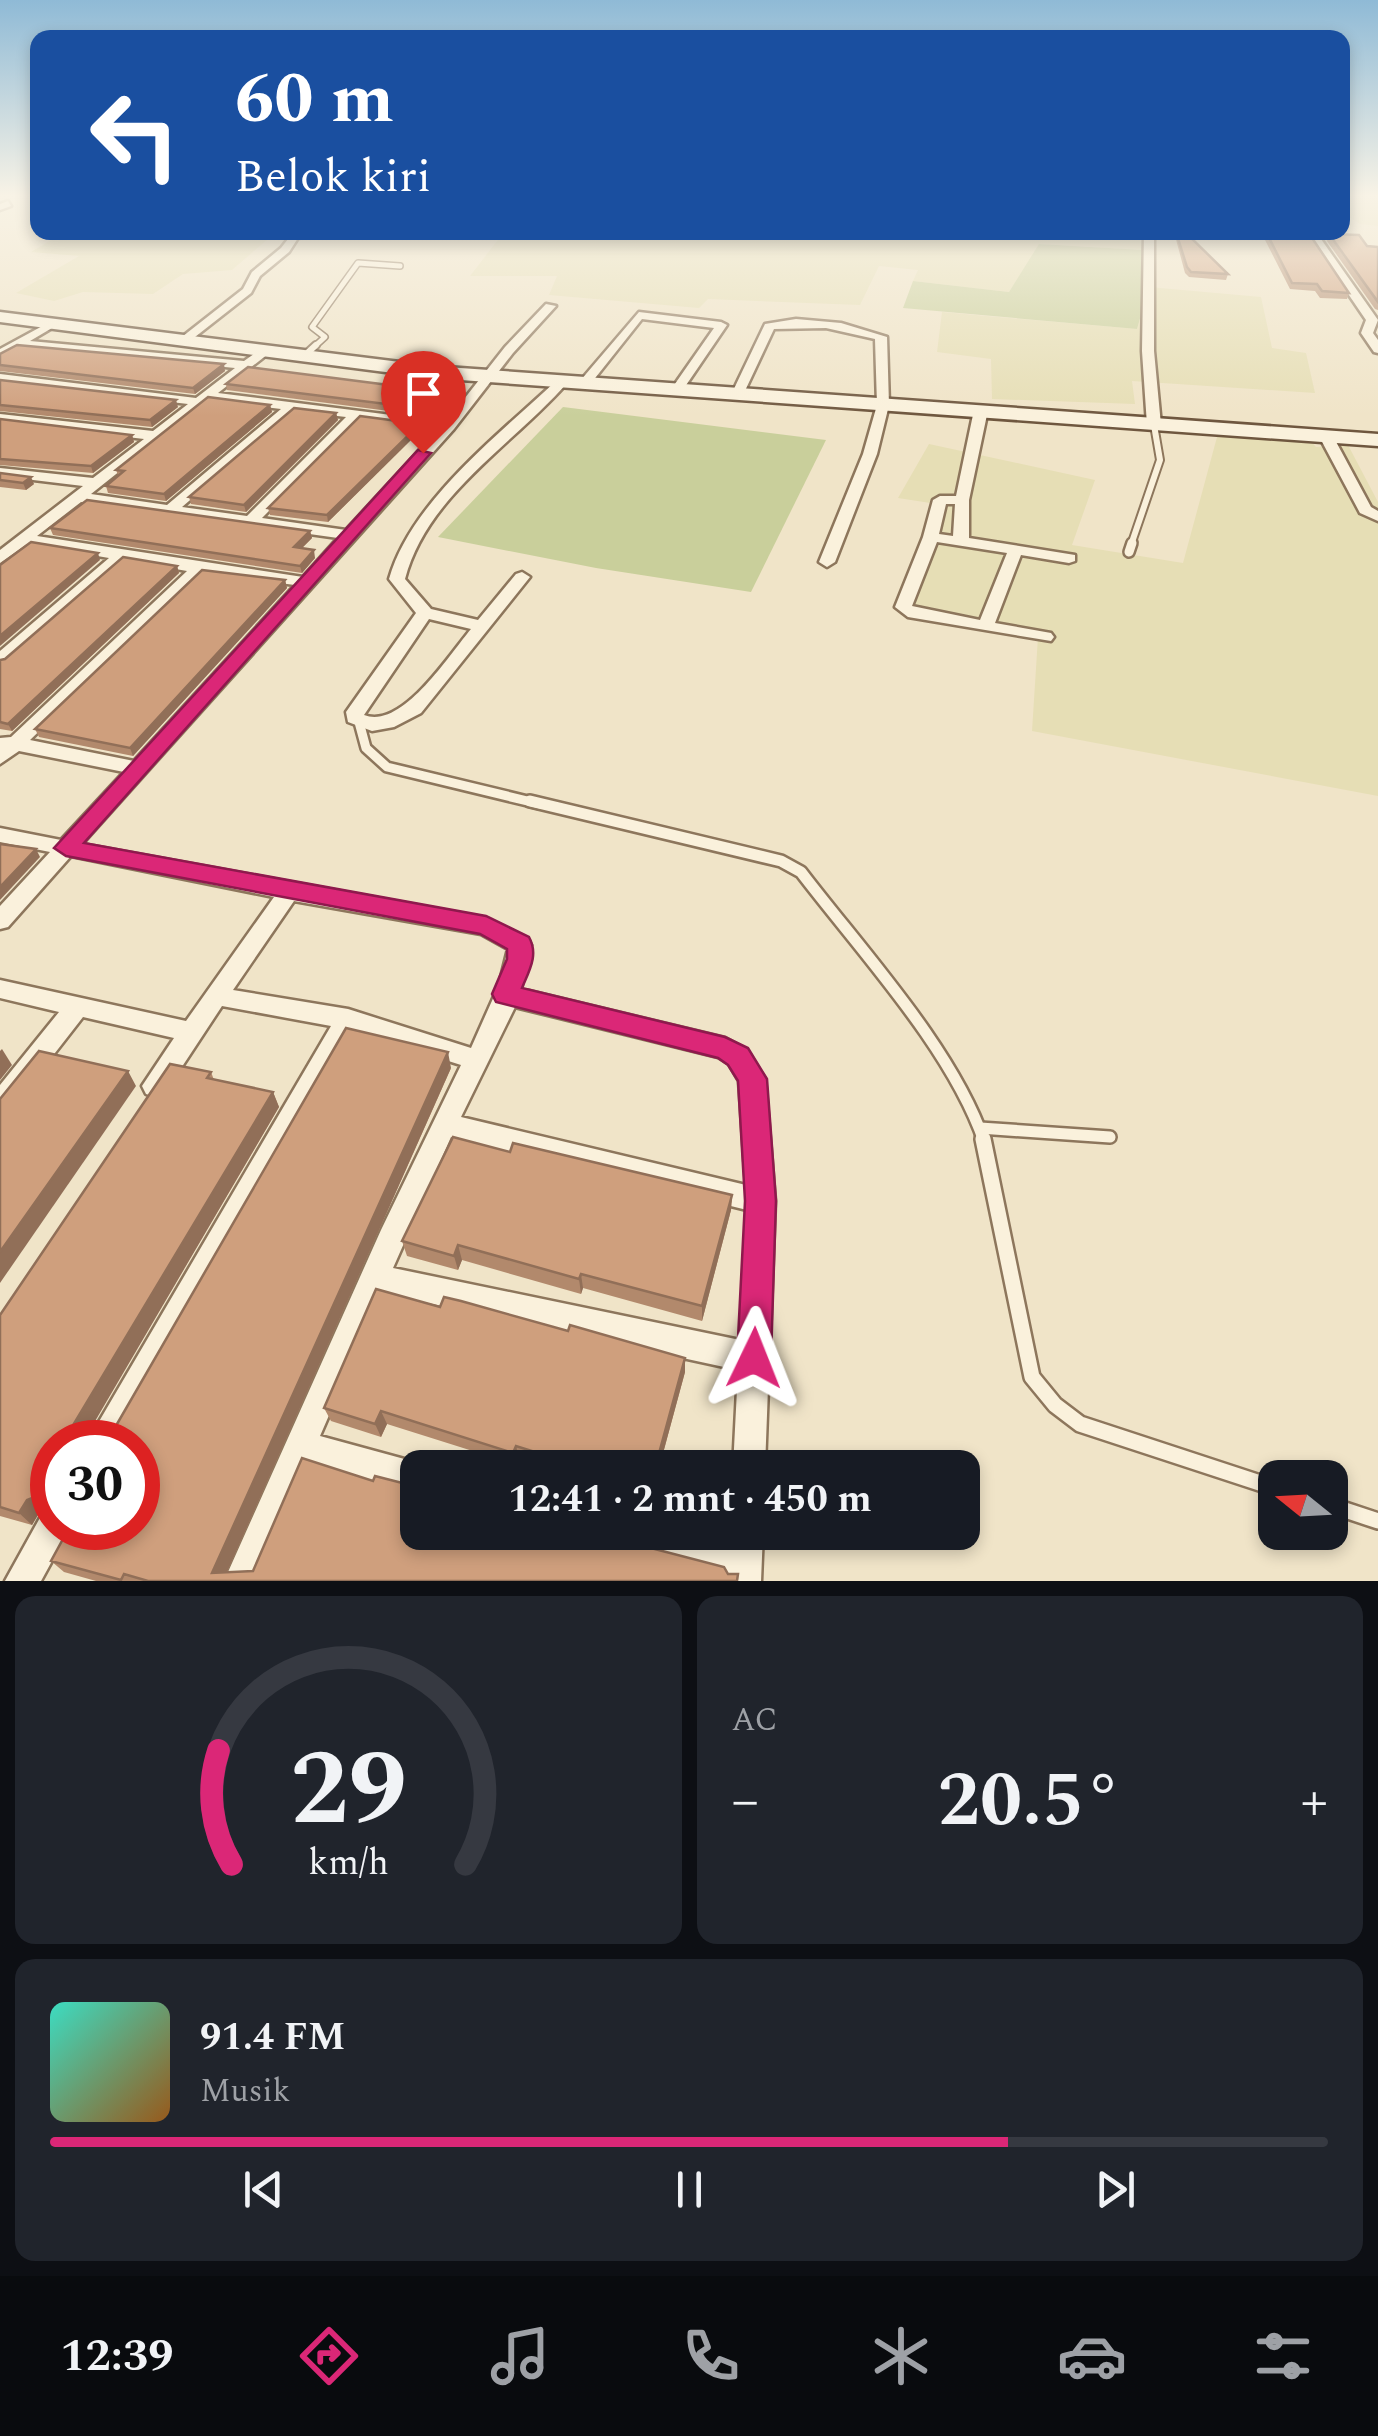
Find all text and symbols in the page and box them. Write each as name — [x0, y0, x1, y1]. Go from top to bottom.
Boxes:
text: 60 m — [235, 47, 394, 153]
icon: left — [70, 70, 200, 200]
text: Belok kiri — [235, 143, 431, 212]
pin — [381, 351, 466, 454]
icon: arrive — [396, 366, 451, 421]
position arrow — [702, 1306, 806, 1410]
speed limit sign: 30 — [30, 1420, 160, 1550]
north arrow — [1258, 1460, 1348, 1550]
map controls — [1258, 1460, 1348, 1550]
text: 12:41 · 2 mnt · 450 m — [508, 1471, 872, 1529]
text: AC — [732, 1696, 778, 1745]
text: 29 — [290, 1712, 407, 1870]
text: 20.5° — [938, 1745, 1122, 1859]
text: − — [732, 1760, 759, 1843]
text: + — [1300, 1760, 1328, 1843]
text: km/h — [308, 1836, 388, 1891]
text: 91.4 FM — [200, 2009, 345, 2067]
text: Musik — [200, 2067, 290, 2116]
icon: previous — [236, 2162, 291, 2217]
icon: pause — [662, 2162, 717, 2217]
icon: next — [1088, 2162, 1143, 2217]
icon: directions — [294, 2321, 364, 2391]
icon: music — [485, 2321, 555, 2391]
icon: phone — [676, 2321, 746, 2391]
icon: climate — [866, 2321, 936, 2391]
icon: car — [1057, 2321, 1127, 2391]
icon: filters — [1248, 2321, 1318, 2391]
text: 12:39 — [60, 2322, 173, 2391]

